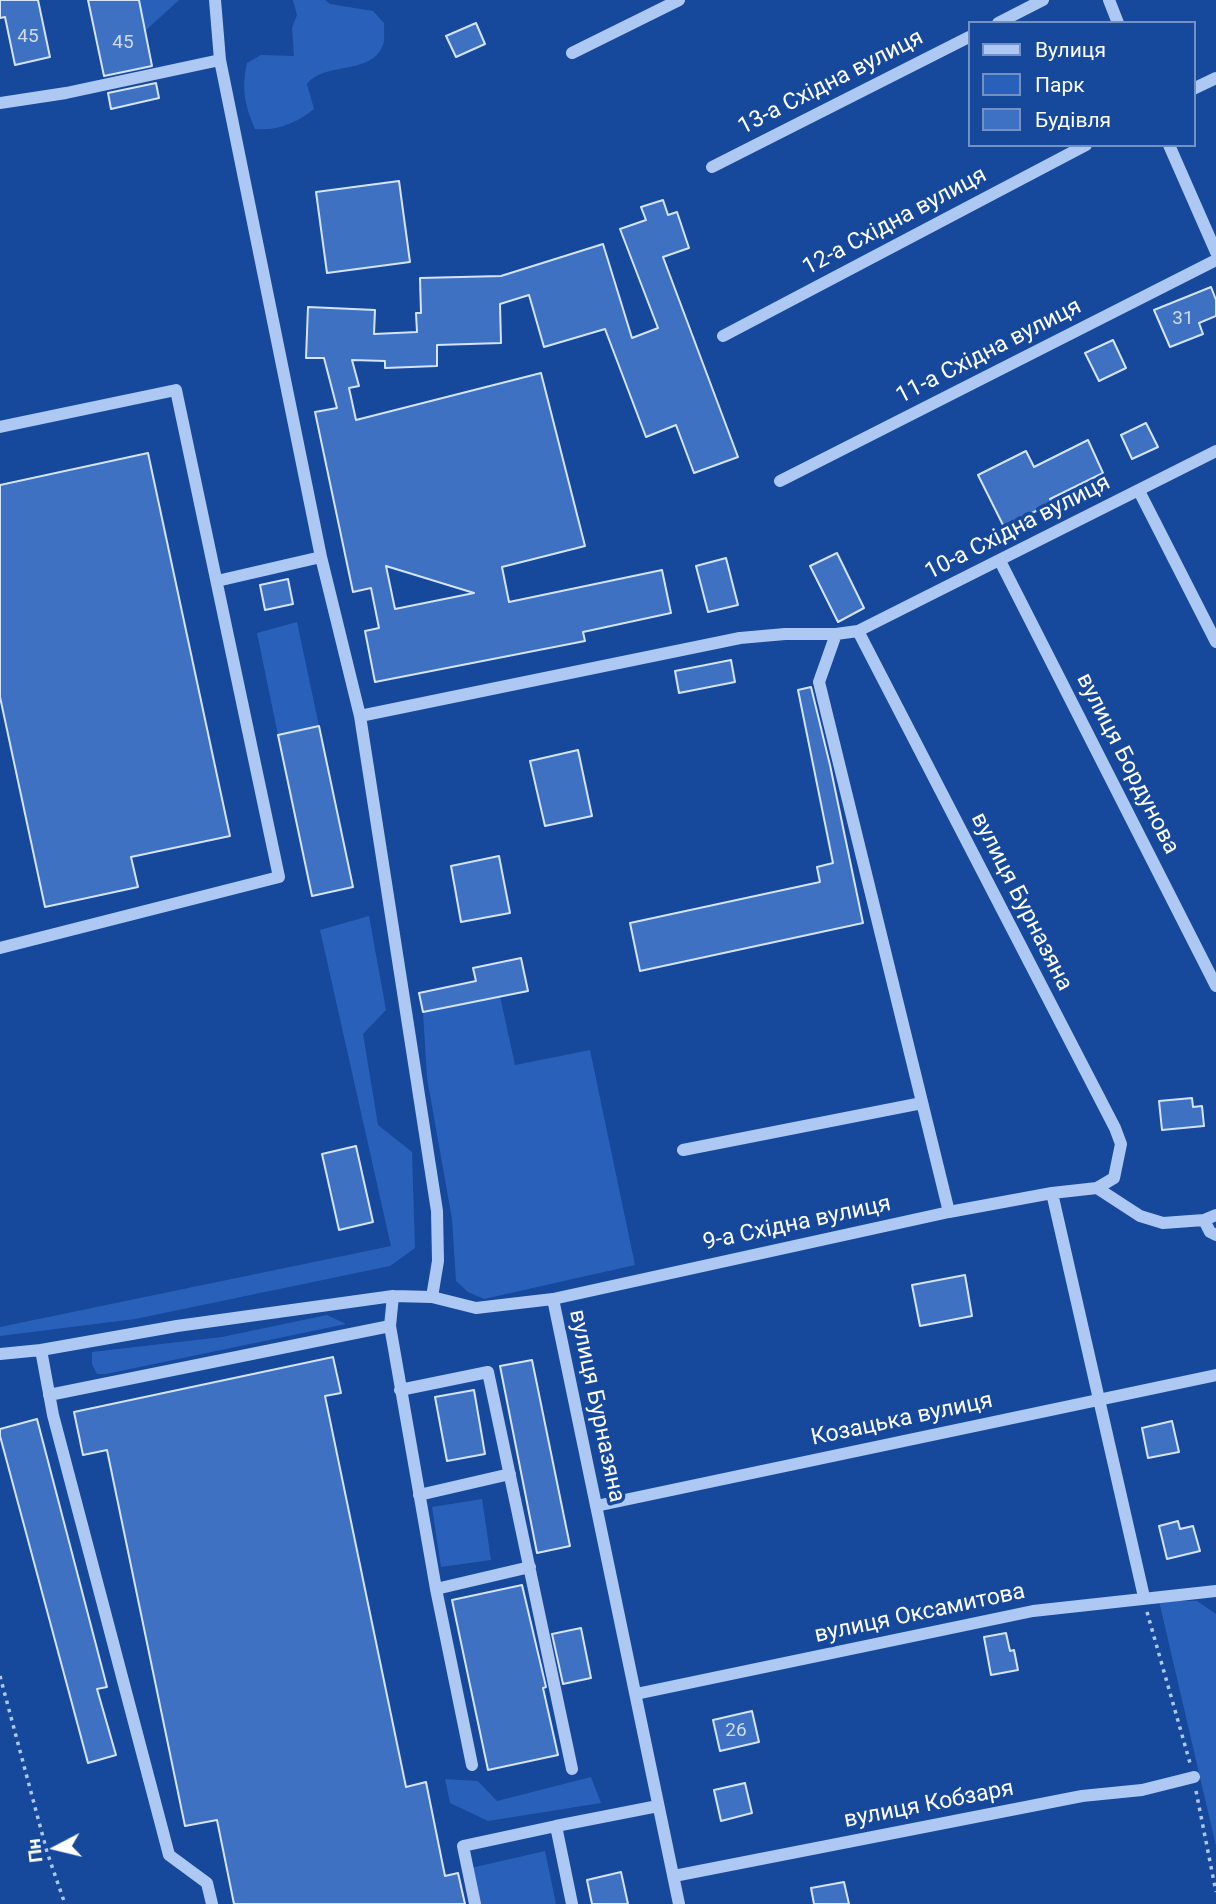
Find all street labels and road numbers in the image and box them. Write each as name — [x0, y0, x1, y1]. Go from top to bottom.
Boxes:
street label: 13-а Східна вулиця — [734, 24, 928, 142]
street label: 12-а Східна вулиця — [798, 162, 992, 282]
street label: 11-а Східна вулиця — [892, 293, 1086, 411]
street label: 10-а Східна вулиця — [921, 469, 1115, 587]
street label: вулиця Бордунова — [1069, 669, 1185, 859]
street label: вулиця Бурназяна — [964, 808, 1078, 996]
street label: 9-а Східна вулиця — [701, 1191, 893, 1257]
street label: вулиця Бурназяна — [562, 1307, 630, 1505]
street label: Козацька вулиця — [809, 1387, 995, 1453]
street label: вулиця Оксамитова — [812, 1578, 1028, 1650]
street label: вулиця Кобзаря — [842, 1775, 1016, 1835]

